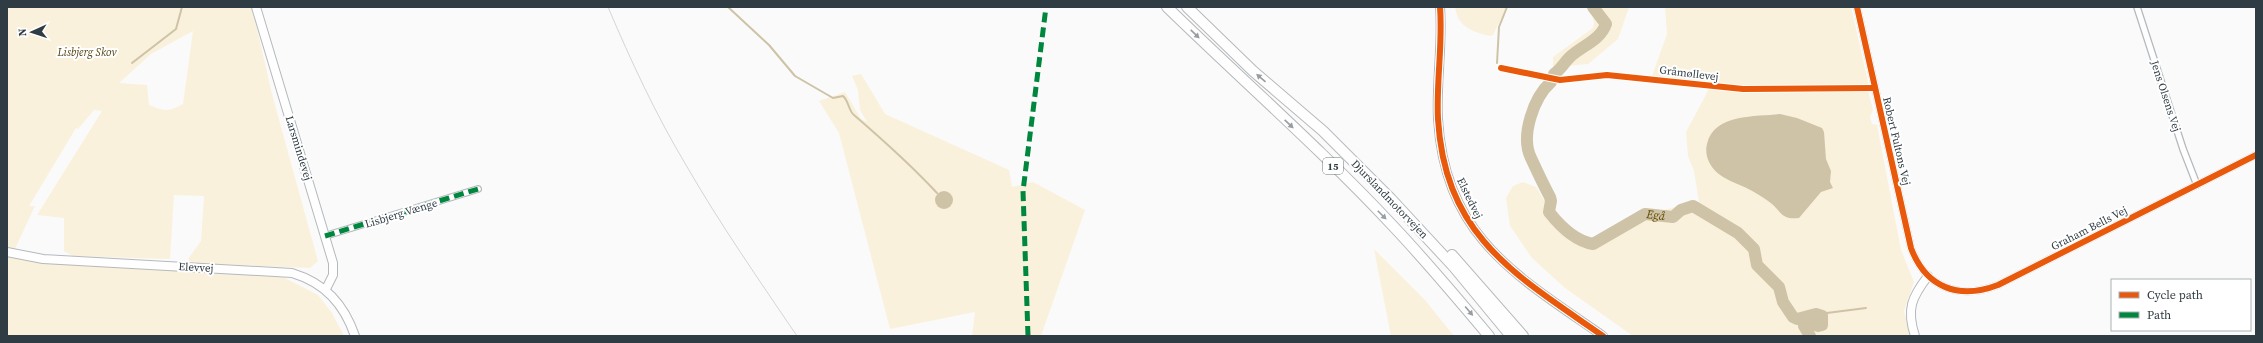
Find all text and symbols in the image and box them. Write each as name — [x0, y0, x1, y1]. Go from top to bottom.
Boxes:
north arrow — [12, 12, 52, 52]
text: N — [15, 28, 30, 37]
one-way arrow — [1190, 29, 1200, 39]
park label: Lisbjerg Skov — [56, 45, 117, 60]
street label: Jens Olsens Vej — [2147, 58, 2184, 134]
street label: Gråmøllevej — [1659, 62, 1719, 85]
one-way arrow — [1256, 73, 1267, 82]
street label: Robert Fultons Vej — [1879, 95, 1914, 187]
street label: Larsmindevej — [282, 114, 315, 182]
one-way arrow — [1284, 119, 1294, 128]
street label: Djurslandmotorvejen — [1348, 157, 1432, 242]
road number: 15 — [1323, 158, 1343, 174]
street label: Elstedvej — [1453, 175, 1486, 221]
street label: Lisbjerg Vænge — [363, 195, 440, 232]
street label: Graham Bells Vej — [2049, 203, 2130, 254]
water label: Egå — [1645, 206, 1667, 224]
one-way arrow — [1377, 210, 1387, 220]
street label: Elevvej — [178, 259, 214, 276]
legend — [2111, 279, 2251, 331]
text: Cycle path — [2147, 287, 2203, 303]
one-way arrow — [1464, 306, 1473, 317]
text: Path — [2147, 307, 2171, 323]

